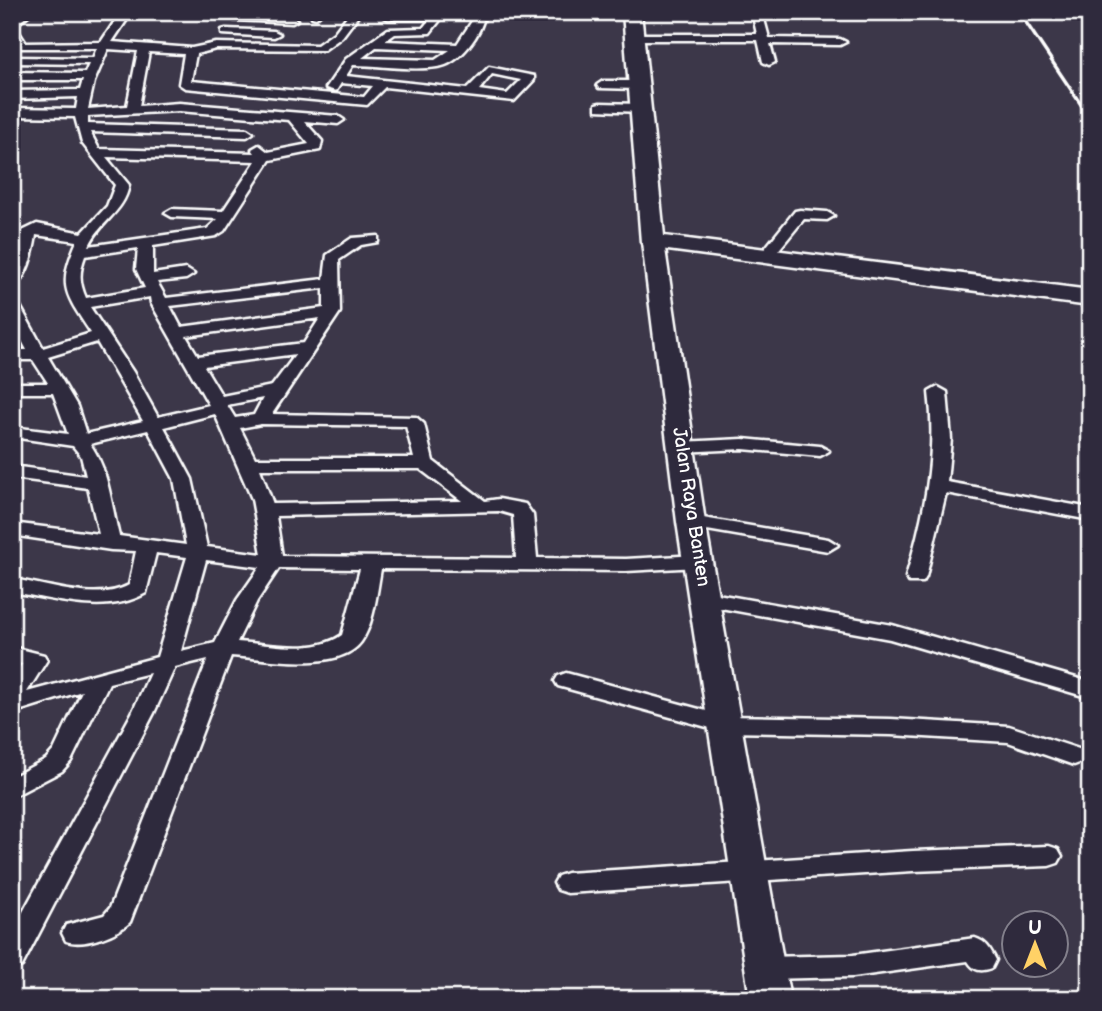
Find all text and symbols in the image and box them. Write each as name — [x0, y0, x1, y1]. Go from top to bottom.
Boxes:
street label: Jalan Raya Banten — [667, 426, 715, 588]
north arrow — [1000, 909, 1070, 979]
text: U — [1028, 917, 1042, 940]

